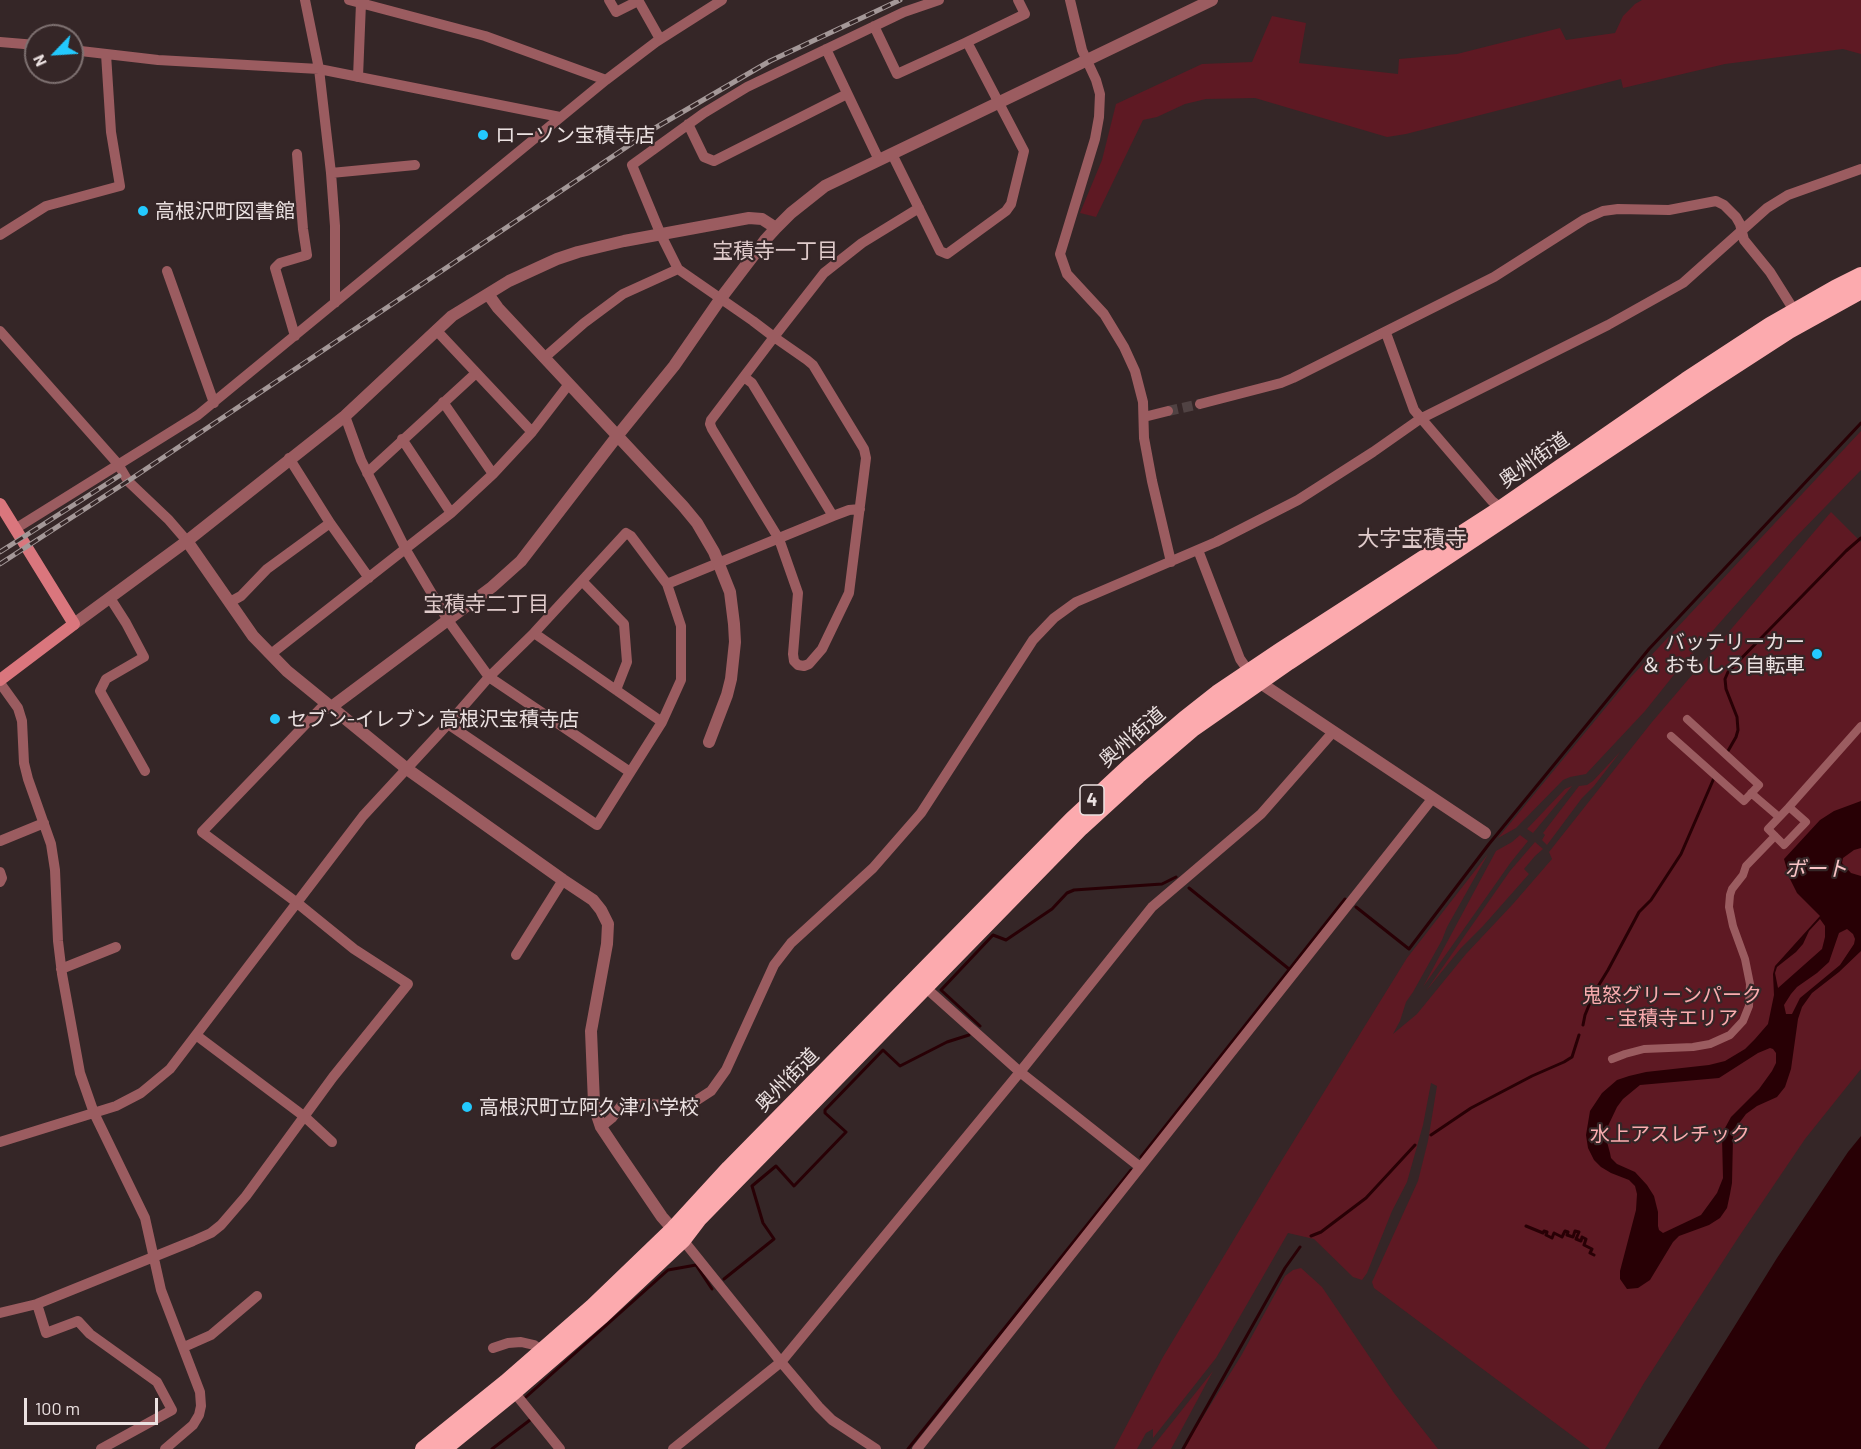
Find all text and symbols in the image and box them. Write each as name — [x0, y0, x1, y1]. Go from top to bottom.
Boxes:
north arrow — [24, 24, 84, 84]
text: N — [28, 52, 50, 70]
place label: ローソン宝積寺店 — [495, 123, 655, 147]
marker: ローソン宝積寺店 — [476, 128, 490, 142]
place label: 高根沢町図書館 — [155, 199, 295, 223]
marker: 高根沢町図書館 — [136, 204, 150, 218]
district label: 宝積寺一丁目 — [712, 238, 838, 264]
street label: 奥州街道 — [1494, 427, 1574, 493]
district label: 大字宝積寺 — [1357, 526, 1467, 552]
district label: 宝積寺二丁目 — [423, 591, 549, 617]
place label: バッテリーカー ＆ おもしろ自転車 — [1641, 630, 1805, 677]
marker: バッテリーカー ＆ おもしろ自転車 — [1810, 647, 1824, 661]
street label: 奥州街道 — [1094, 702, 1170, 772]
place label: セブン-イレブン 高根沢宝積寺店 — [287, 707, 579, 731]
marker: セブン-イレブン 高根沢宝積寺店 — [268, 712, 282, 726]
road number: 4 — [1080, 785, 1104, 815]
water label: ボート — [1785, 856, 1847, 882]
park label: 鬼怒グリーンパーク - 宝積寺エリア — [1582, 983, 1762, 1030]
street label: 奥州街道 — [750, 1043, 824, 1117]
place label: 高根沢町立阿久津小学校 — [479, 1095, 699, 1119]
marker: 高根沢町立阿久津小学校 — [460, 1100, 474, 1114]
park label: 水上アスレチック — [1590, 1122, 1750, 1146]
scale bar — [27, 1386, 160, 1424]
text: 100 m — [35, 1397, 80, 1419]

